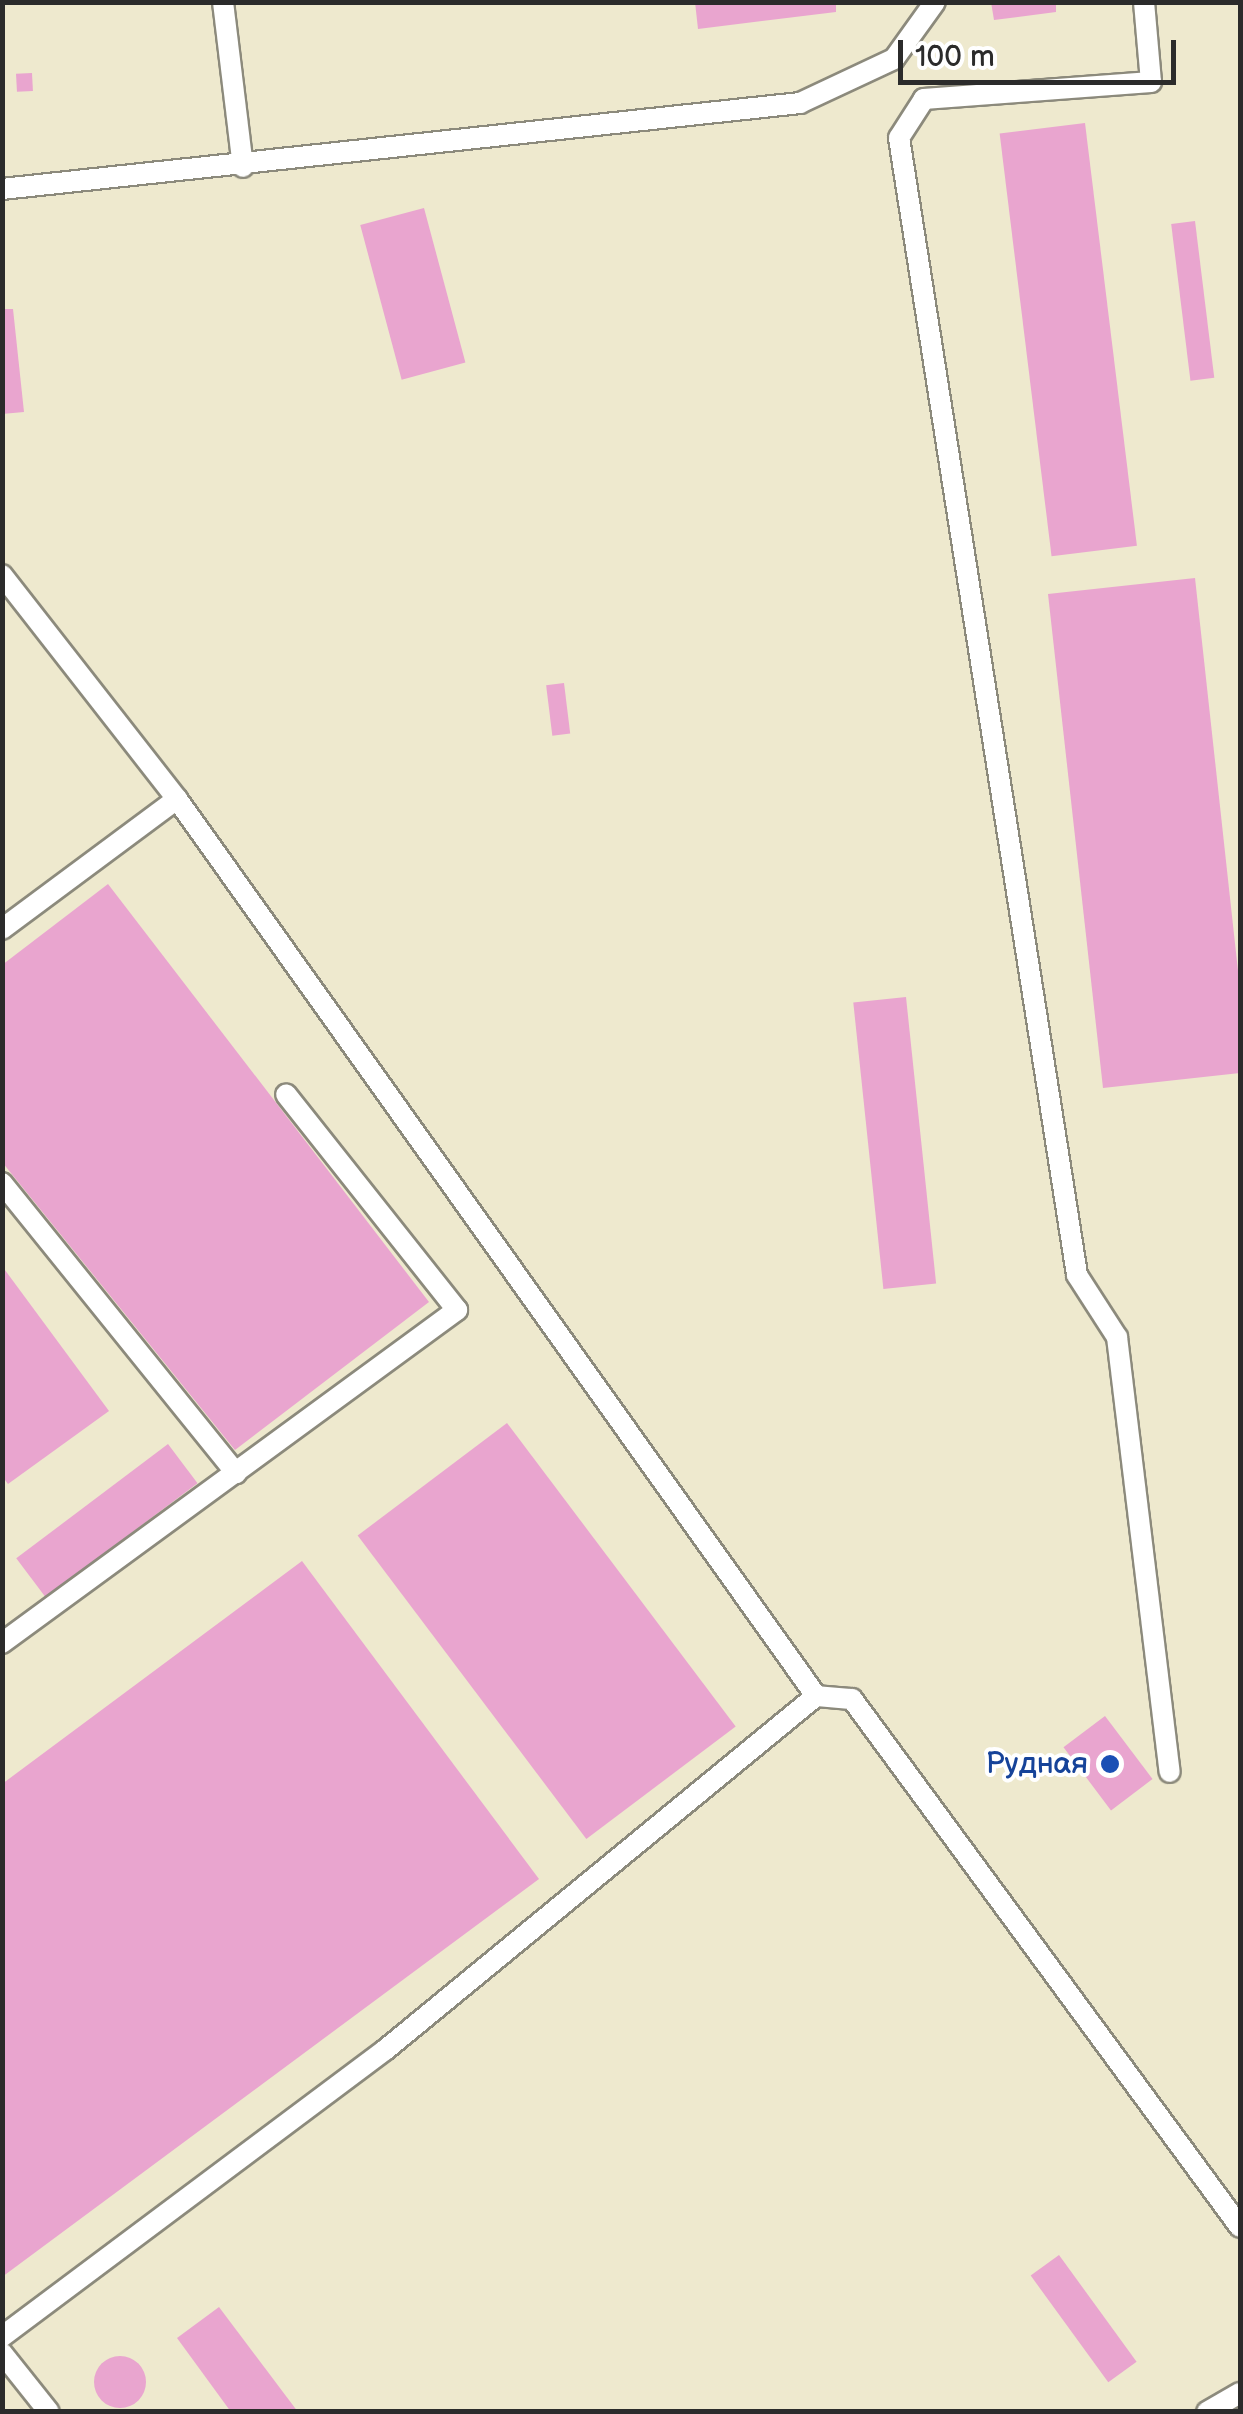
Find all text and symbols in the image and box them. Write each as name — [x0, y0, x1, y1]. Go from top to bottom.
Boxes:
scale bar — [903, 20, 1180, 82]
text: 100 m — [915, 39, 995, 75]
place label: Рудная — [986, 1746, 1088, 1782]
marker: Рудная — [1097, 1751, 1123, 1777]

